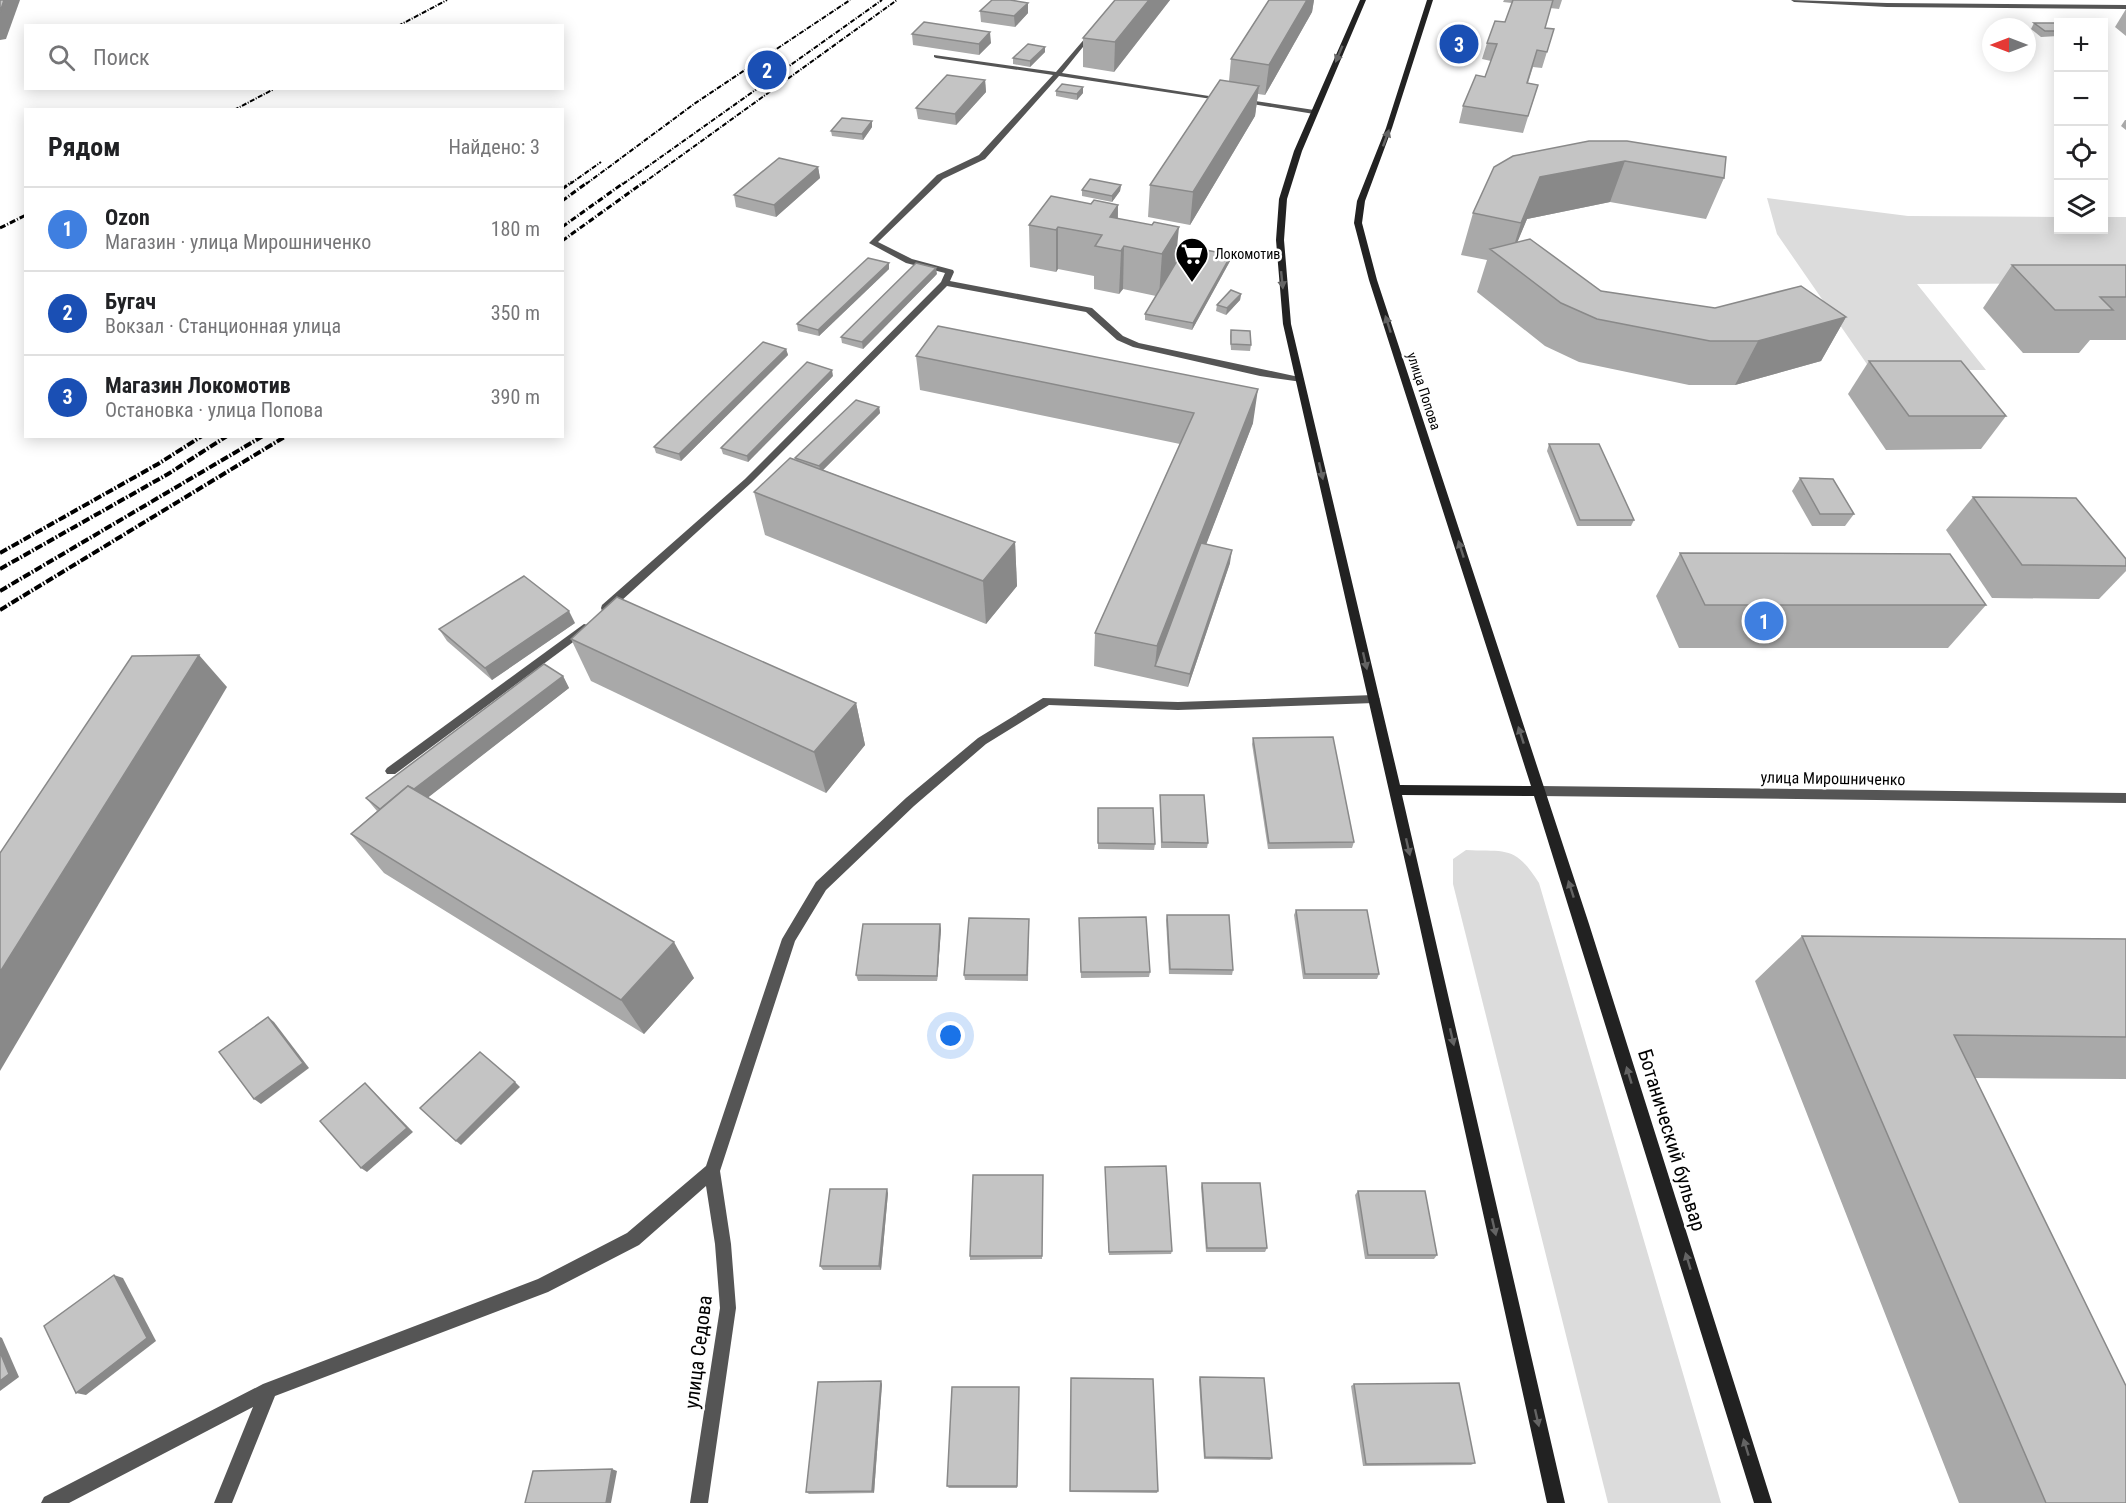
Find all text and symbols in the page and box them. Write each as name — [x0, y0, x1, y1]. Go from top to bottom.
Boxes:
north arrow — [1982, 18, 2036, 72]
map controls — [2054, 18, 2108, 234]
button: + — [2054, 18, 2108, 72]
pin: 3 — [1440, 22, 1478, 66]
search box — [24, 24, 564, 90]
icon: search — [45, 41, 78, 74]
text: Поиск — [93, 45, 150, 70]
one-way arrow — [1335, 45, 1344, 62]
pin: 2 — [748, 48, 786, 92]
button: − — [2054, 72, 2108, 126]
button: locate — [2054, 126, 2108, 180]
one-way arrow — [1381, 129, 1391, 147]
text: Рядом — [48, 132, 120, 162]
text: Найдено: 3 — [448, 135, 540, 159]
button: layers — [2054, 180, 2108, 234]
text: Ozon — [105, 205, 150, 230]
text: 1 — [62, 217, 73, 241]
text: 180 m — [491, 217, 540, 241]
text: Магазин · улица Мирошниченко — [105, 230, 371, 254]
supermarket icon: Локомотив — [1174, 236, 1210, 283]
place label: Локомотив — [1215, 246, 1280, 262]
one-way arrow — [1277, 270, 1287, 289]
text: Бугач — [105, 289, 156, 314]
text: 2 — [62, 301, 73, 325]
text: 350 m — [491, 301, 540, 325]
text: Вокзал · Станционная улица — [105, 314, 341, 338]
one-way arrow — [1383, 315, 1392, 333]
street label: улица Попова — [1404, 350, 1444, 432]
text: Магазин Локомотив — [105, 373, 291, 398]
text: 3 — [62, 385, 73, 409]
text: 390 m — [491, 385, 540, 409]
text: Остановка · улица Попова — [105, 398, 323, 422]
one-way arrow — [1316, 462, 1326, 480]
one-way arrow — [1456, 540, 1465, 558]
pin: 1 — [1744, 598, 1784, 644]
one-way arrow — [1361, 651, 1370, 670]
one-way arrow — [1516, 726, 1525, 744]
street label: улица Мирошниченко — [1760, 768, 1906, 789]
one-way arrow — [1403, 838, 1413, 856]
one-way arrow — [1566, 880, 1575, 898]
your location — [936, 1021, 965, 1050]
one-way arrow — [1447, 1028, 1457, 1046]
street label: Ботанический бульвар — [1633, 1046, 1711, 1234]
one-way arrow — [1624, 1066, 1634, 1084]
one-way arrow — [1490, 1218, 1500, 1237]
one-way arrow — [1682, 1252, 1692, 1270]
street label: улица Седова — [679, 1294, 717, 1410]
one-way arrow — [1533, 1409, 1542, 1428]
one-way arrow — [1741, 1438, 1750, 1456]

